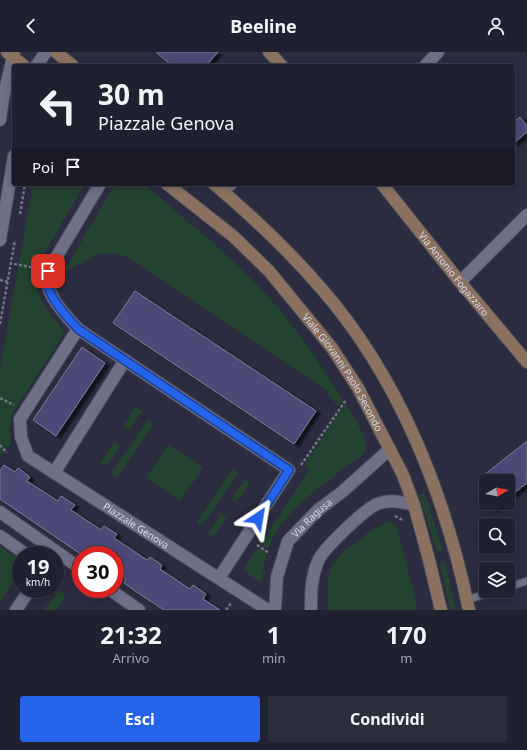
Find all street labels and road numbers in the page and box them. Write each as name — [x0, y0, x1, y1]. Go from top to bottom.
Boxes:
street label: Via Antonio Fogazzaro — [416, 229, 492, 319]
street label: Viale Giovanni Paolo Secondo — [299, 310, 386, 434]
street label: Via Ragusa — [288, 495, 335, 540]
street label: Piazzale Genova — [101, 499, 172, 552]

